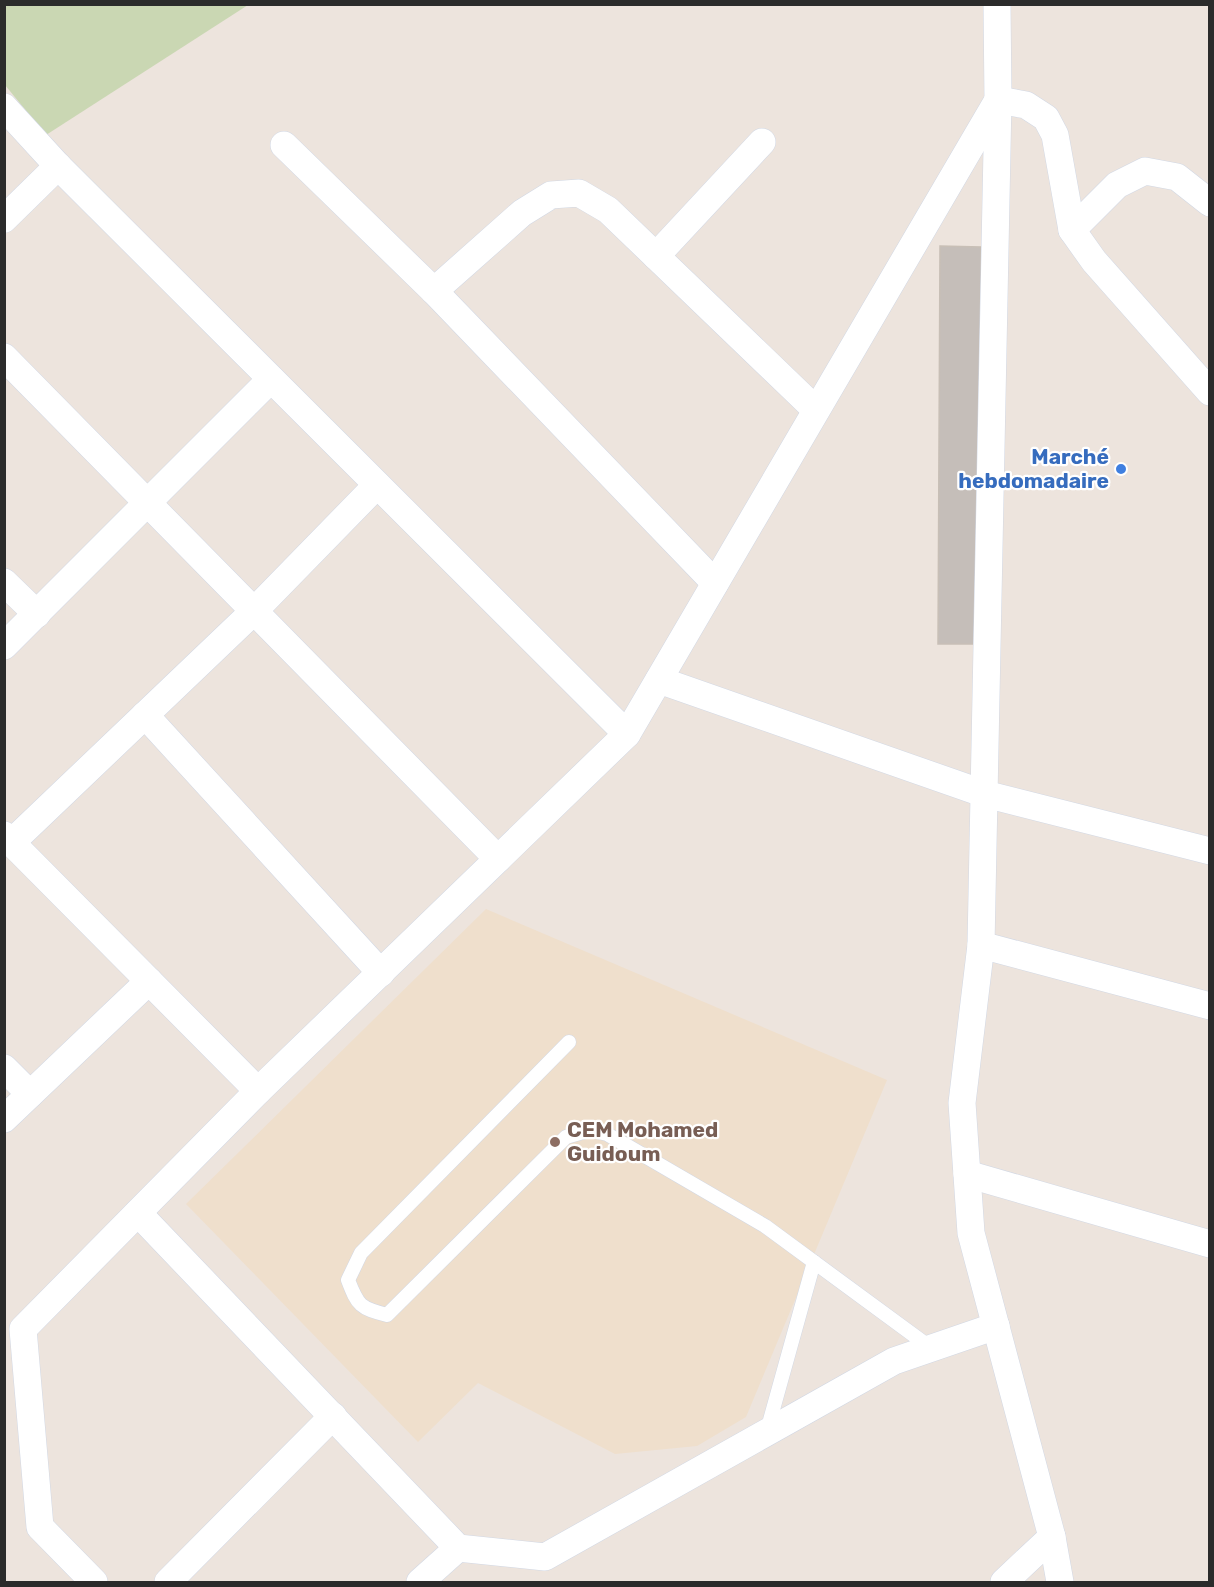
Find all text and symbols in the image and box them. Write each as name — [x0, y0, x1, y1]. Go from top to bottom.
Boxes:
place label: Marché hebdomadaire — [958, 444, 1109, 493]
marker: Marché hebdomadaire — [1114, 462, 1128, 476]
place label: CEM Mohamed Guidoum — [567, 1117, 718, 1166]
marker: CEM Mohamed Guidoum — [548, 1135, 562, 1149]

